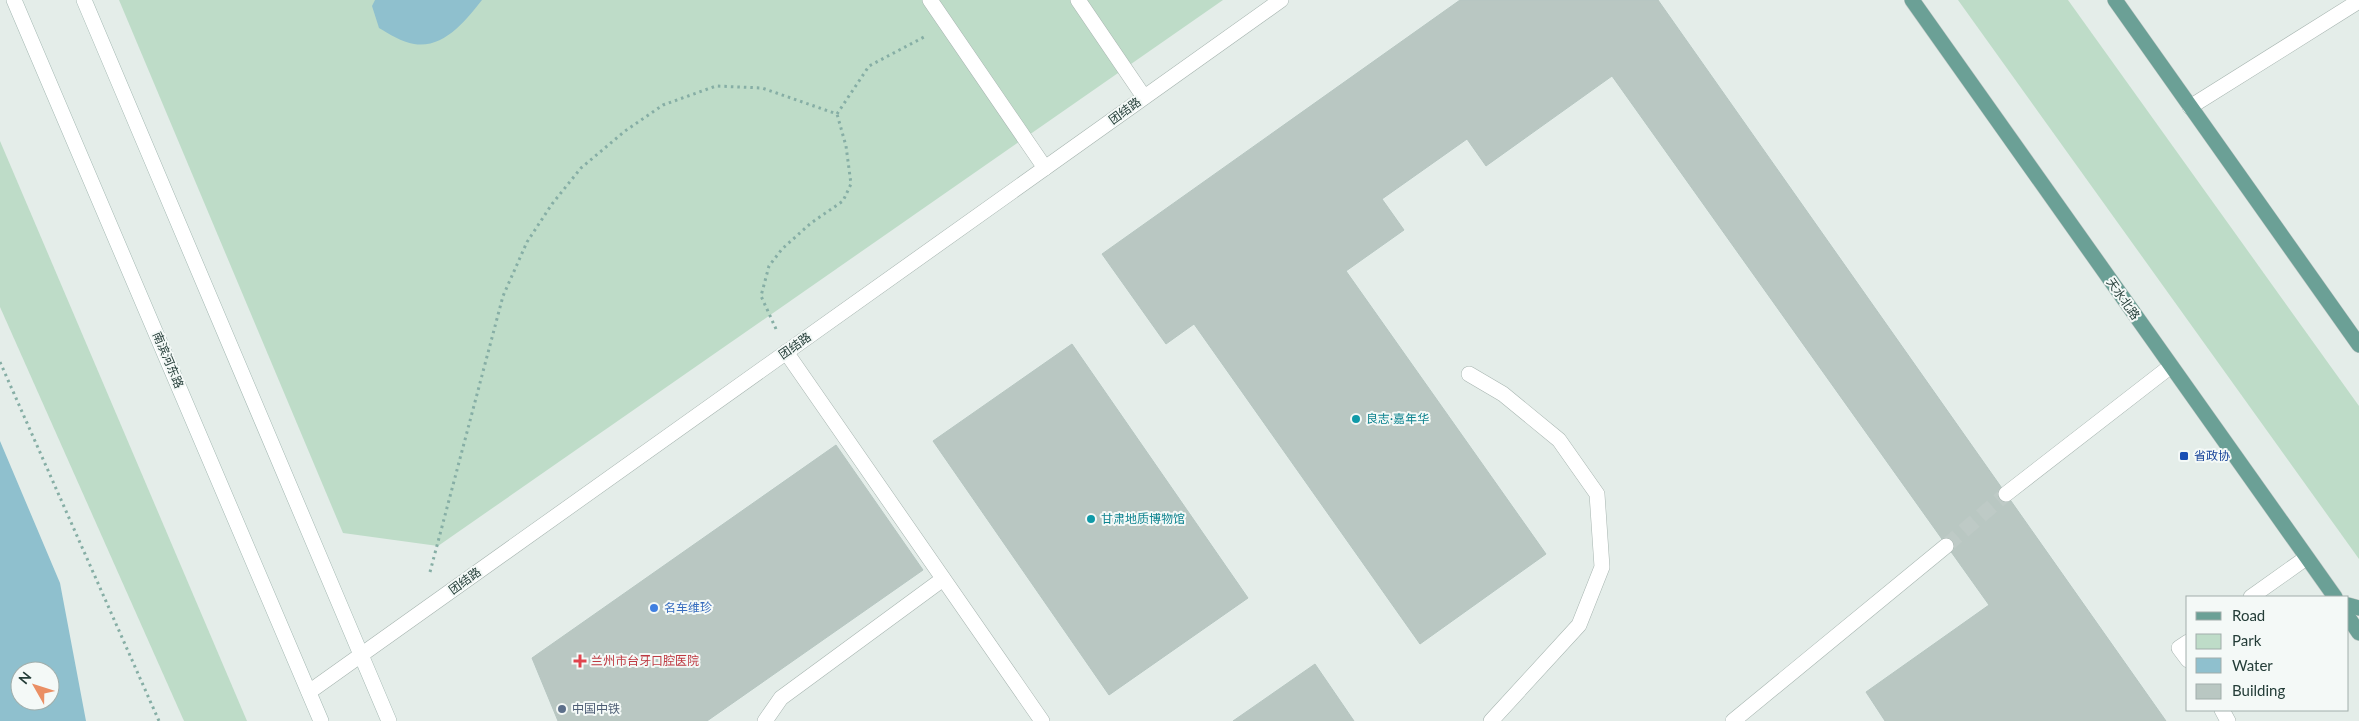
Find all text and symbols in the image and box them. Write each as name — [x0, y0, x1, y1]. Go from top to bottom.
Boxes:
street label: 团结路 — [1106, 94, 1144, 127]
street label: 天水北路 — [2103, 275, 2143, 323]
street label: 南滨河东路 — [150, 329, 187, 390]
street label: 团结路 — [776, 329, 814, 362]
place label: 良志·嘉年华 — [1366, 411, 1429, 426]
marker: 良志·嘉年华 — [1350, 413, 1362, 425]
place label: 省政协 — [2194, 448, 2230, 463]
marker: 省政协 — [2178, 450, 2190, 462]
place label: 甘肃地质博物馆 — [1101, 511, 1185, 526]
marker: 甘肃地质博物馆 — [1085, 513, 1097, 525]
street label: 团结路 — [446, 564, 484, 597]
legend — [2186, 596, 2349, 711]
place label: 名车维珍 — [664, 600, 712, 615]
marker: 名车维珍 — [648, 602, 660, 614]
text: Road — [2232, 606, 2265, 624]
text: Park — [2232, 631, 2262, 649]
place label: 兰州市台牙口腔医院 — [591, 653, 699, 668]
marker: 兰州市台牙口腔医院 — [573, 654, 587, 668]
text: Water — [2232, 656, 2273, 674]
north arrow — [10, 661, 60, 711]
text: N — [15, 668, 35, 687]
text: Building — [2232, 681, 2285, 699]
place label: 中国中铁 — [572, 701, 620, 716]
marker: 中国中铁 — [556, 703, 568, 715]

